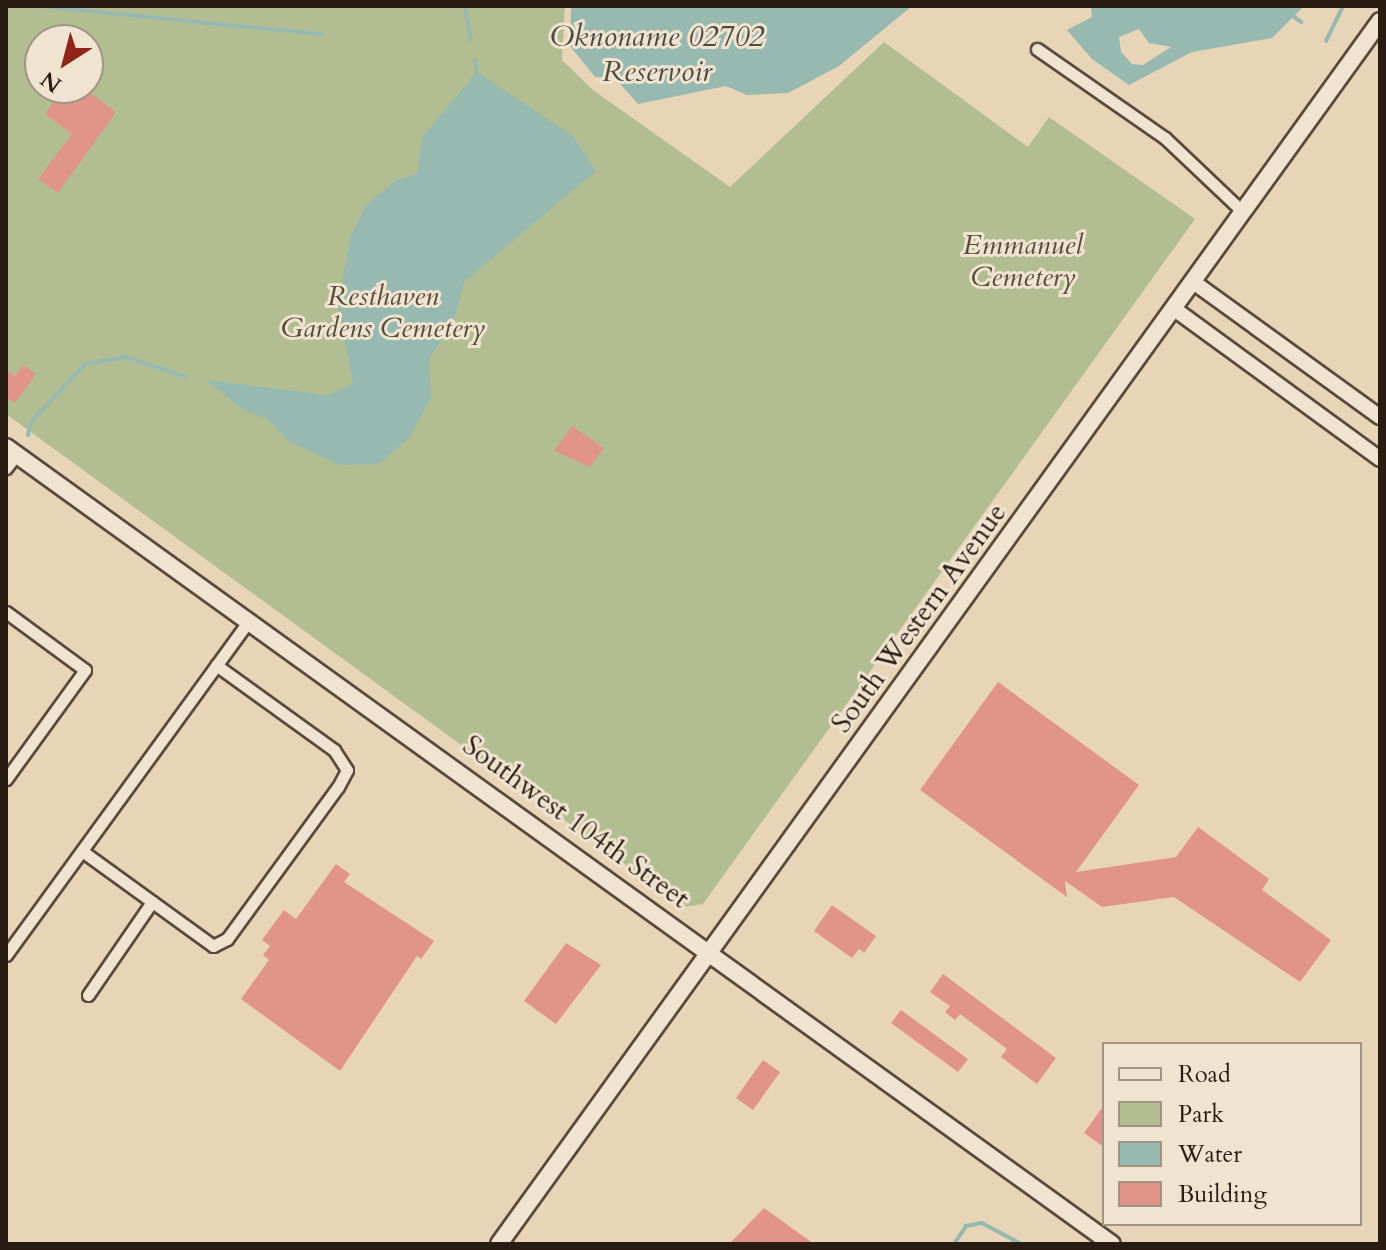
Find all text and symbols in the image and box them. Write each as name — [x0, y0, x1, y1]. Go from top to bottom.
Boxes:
water label: Oknoname 02702 Reservoir — [550, 19, 764, 90]
north arrow — [24, 24, 104, 104]
text: N — [35, 64, 68, 100]
park label: Emmanuel Cemetery — [963, 228, 1083, 294]
park label: Resthaven Gardens Cemetery — [281, 279, 485, 345]
street label: South Western Avenue — [825, 497, 1013, 739]
street label: Southwest 104th Street — [456, 729, 696, 915]
legend — [1102, 1042, 1362, 1226]
text: Road — [1178, 1058, 1231, 1091]
text: Park — [1178, 1098, 1224, 1131]
text: Water — [1178, 1138, 1242, 1171]
text: Building — [1178, 1178, 1267, 1211]

